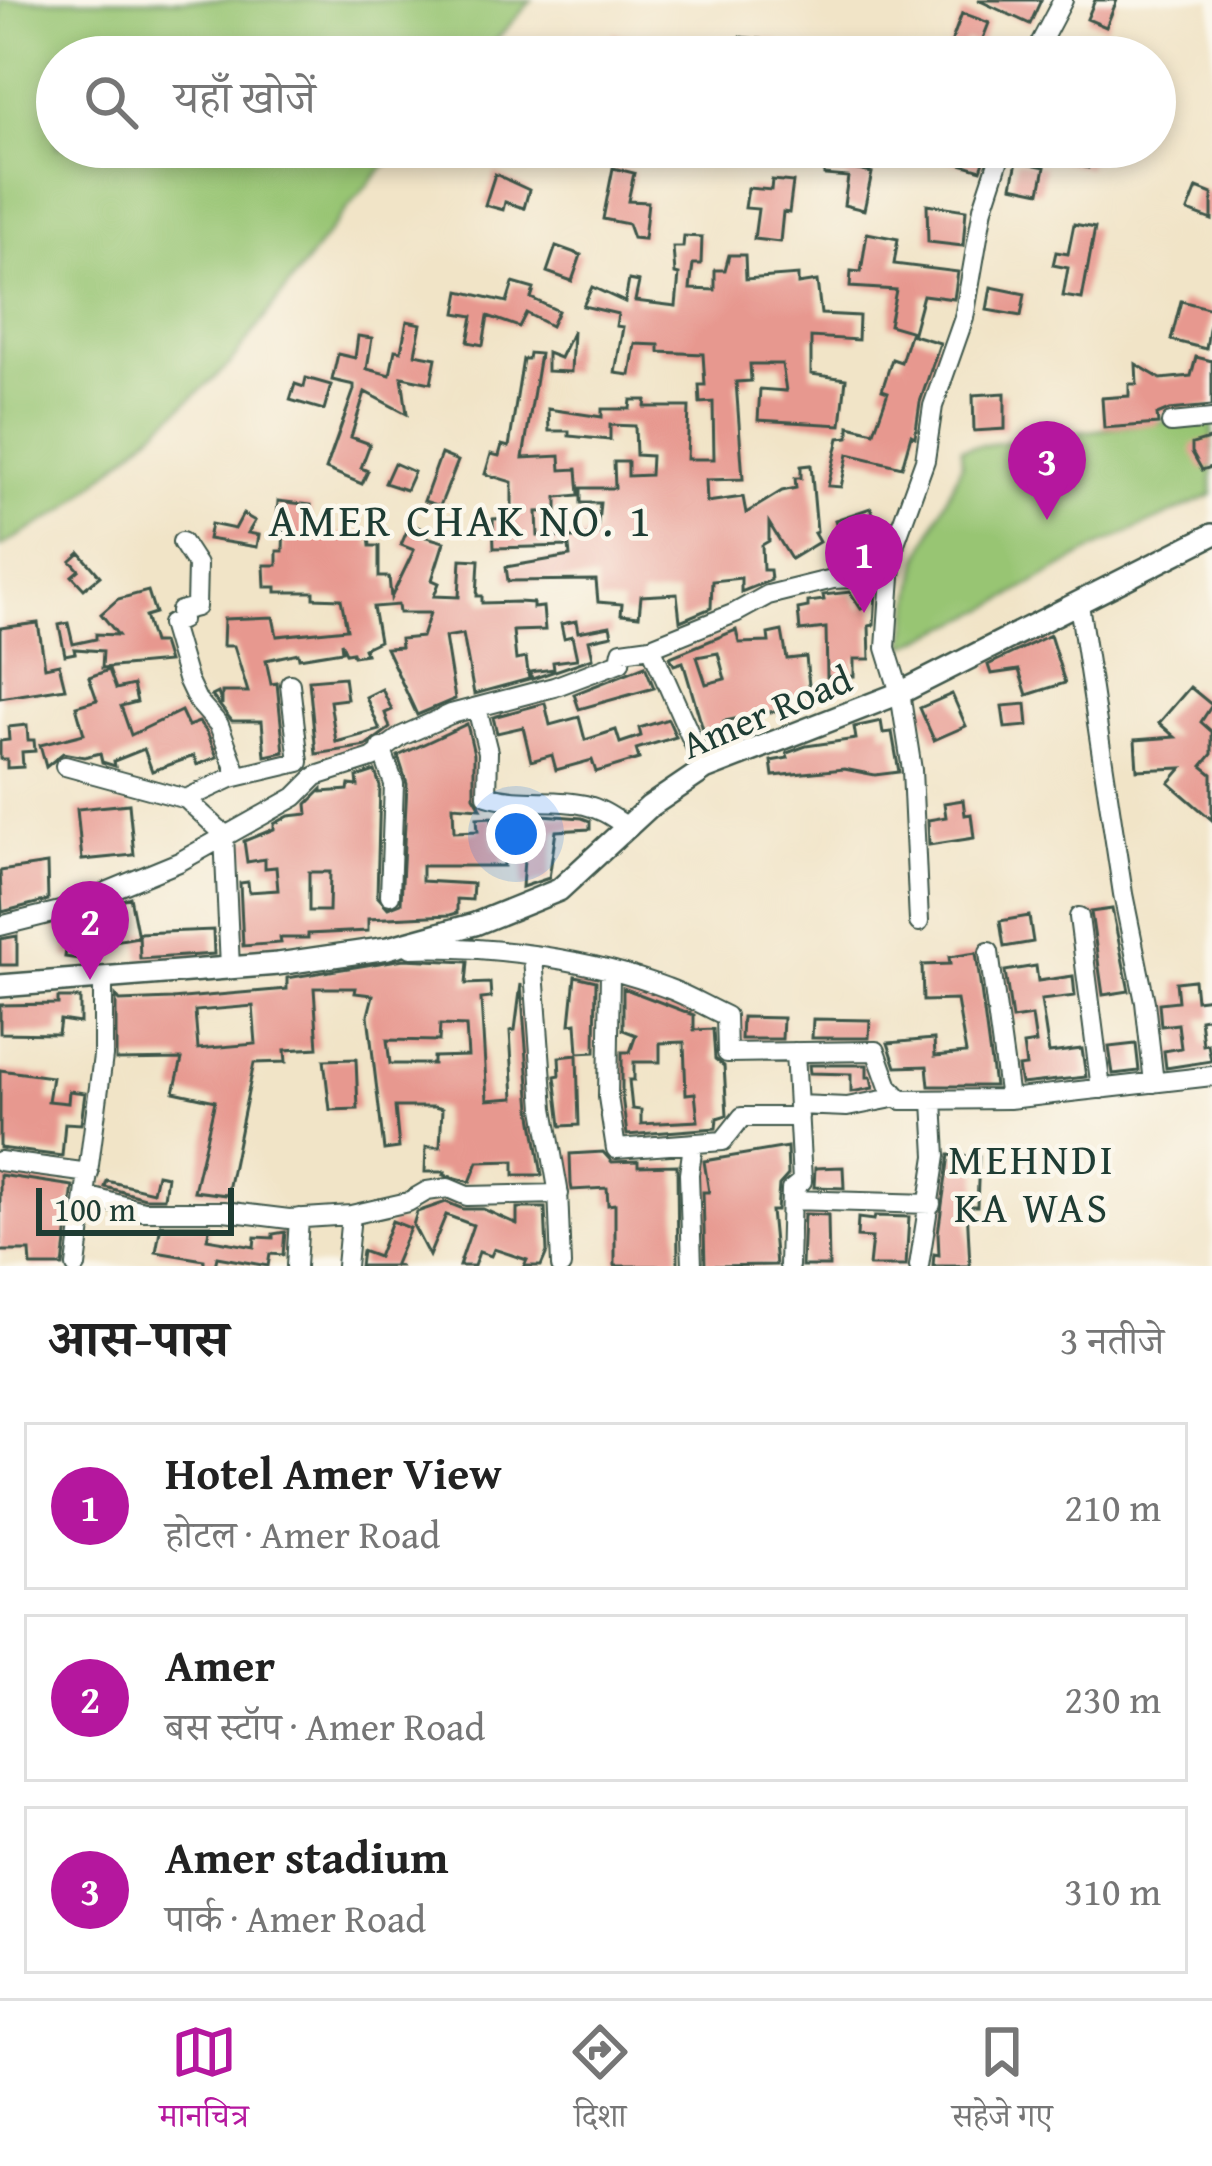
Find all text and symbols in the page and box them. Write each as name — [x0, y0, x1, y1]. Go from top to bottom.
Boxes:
search box — [36, 36, 1176, 168]
text: यहाँ खोजें — [174, 64, 316, 129]
icon: search — [78, 69, 144, 135]
pin: 3 — [1008, 421, 1086, 520]
district label: AMER CHAK NO. 1 — [268, 487, 654, 552]
pin: 1 — [825, 514, 903, 613]
street label: Amer Road — [672, 650, 860, 772]
your location — [486, 804, 546, 864]
pin: 2 — [51, 881, 129, 980]
district label: MEHNDI KA WAS — [948, 1128, 1116, 1237]
scale bar — [36, 1182, 234, 1235]
text: 100 m — [54, 1185, 136, 1233]
text: आस-पास — [48, 1300, 229, 1375]
text: 3 नतीजे — [1060, 1311, 1164, 1368]
text: Hotel Amer View — [165, 1440, 502, 1505]
text: 1 — [80, 1478, 100, 1535]
text: 210 m — [1064, 1478, 1161, 1535]
text: होटल · Amer Road — [165, 1505, 440, 1562]
text: Amer — [165, 1632, 275, 1697]
text: 2 — [80, 1670, 100, 1727]
text: 230 m — [1064, 1670, 1161, 1727]
text: बस स्टॉप · Amer Road — [165, 1697, 485, 1754]
text: Amer stadium — [165, 1824, 449, 1889]
text: 3 — [80, 1862, 100, 1919]
text: 310 m — [1064, 1862, 1161, 1919]
text: पार्क · Amer Road — [165, 1889, 426, 1946]
tab: मानचित्र — [159, 2019, 249, 2148]
tab: दिशा — [567, 2019, 633, 2148]
tab: सहेजे गए — [952, 2019, 1053, 2148]

